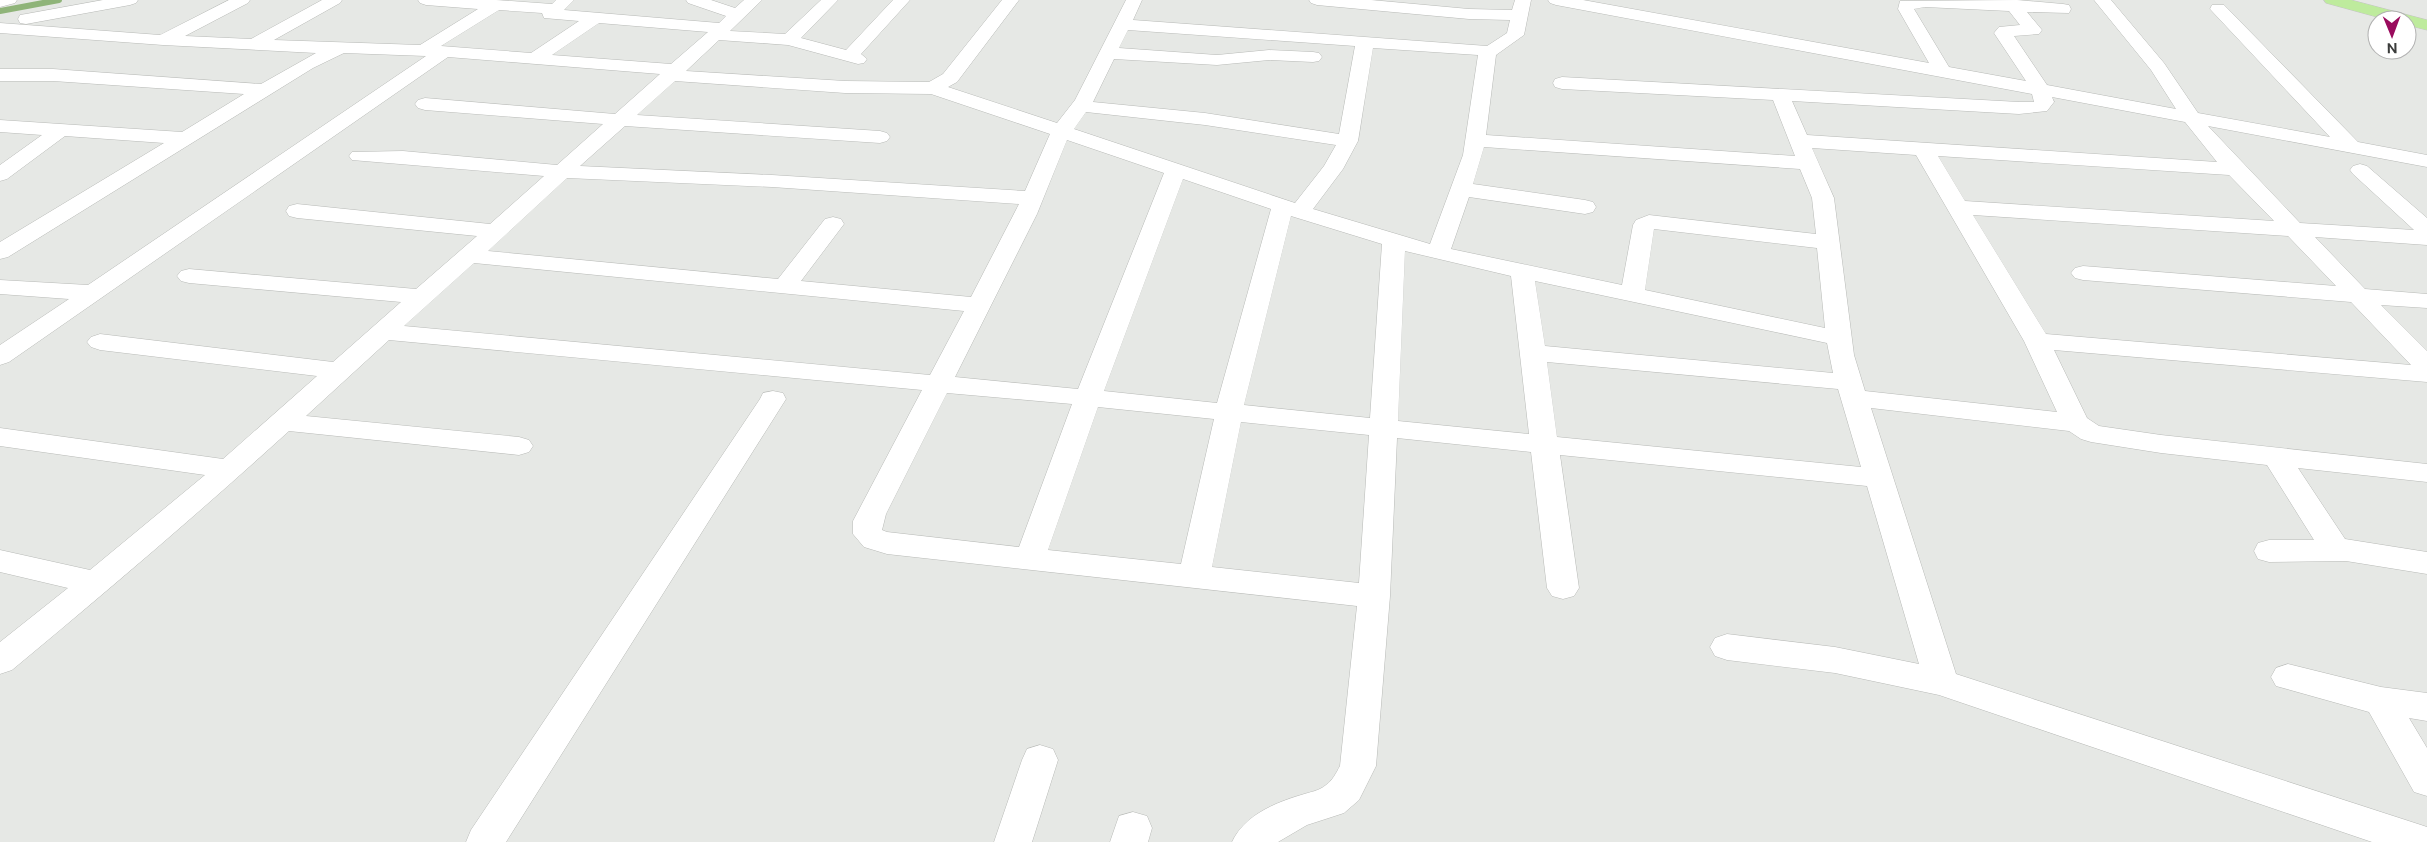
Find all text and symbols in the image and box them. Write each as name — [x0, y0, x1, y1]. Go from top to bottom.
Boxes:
north arrow — [2367, 10, 2417, 60]
text: N — [2387, 40, 2398, 56]

